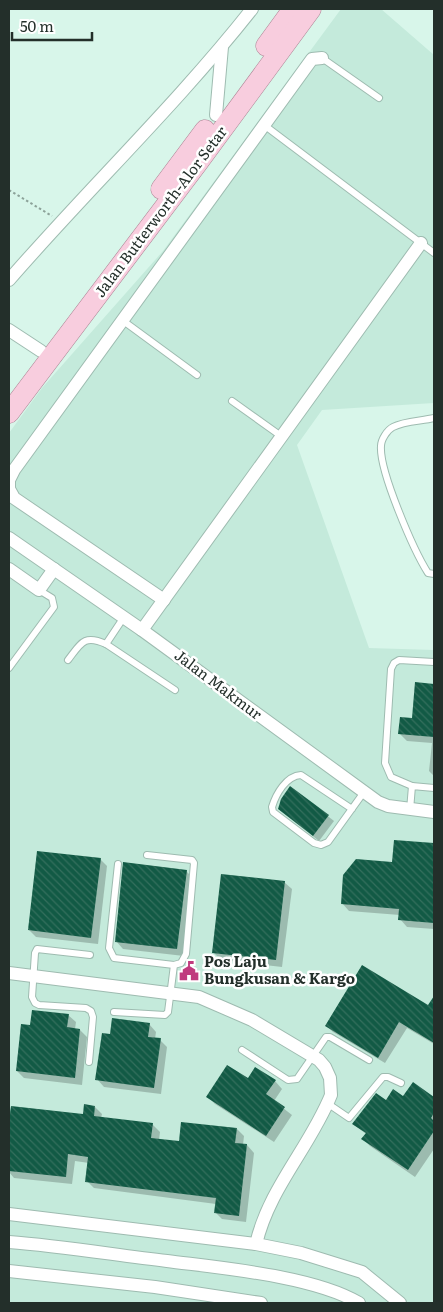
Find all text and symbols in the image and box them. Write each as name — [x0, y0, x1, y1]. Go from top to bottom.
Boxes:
scale bar — [12, 10, 92, 42]
text: 50 m — [20, 14, 54, 37]
street label: Jalan Butterworth-Alor Setar — [88, 121, 232, 301]
street label: Jalan Makmur — [170, 643, 268, 724]
place label: Pos Laju Bungkusan & Kargo — [204, 949, 355, 989]
public building icon: Pos Laju Bungkusan & Kargo — [178, 960, 200, 982]

